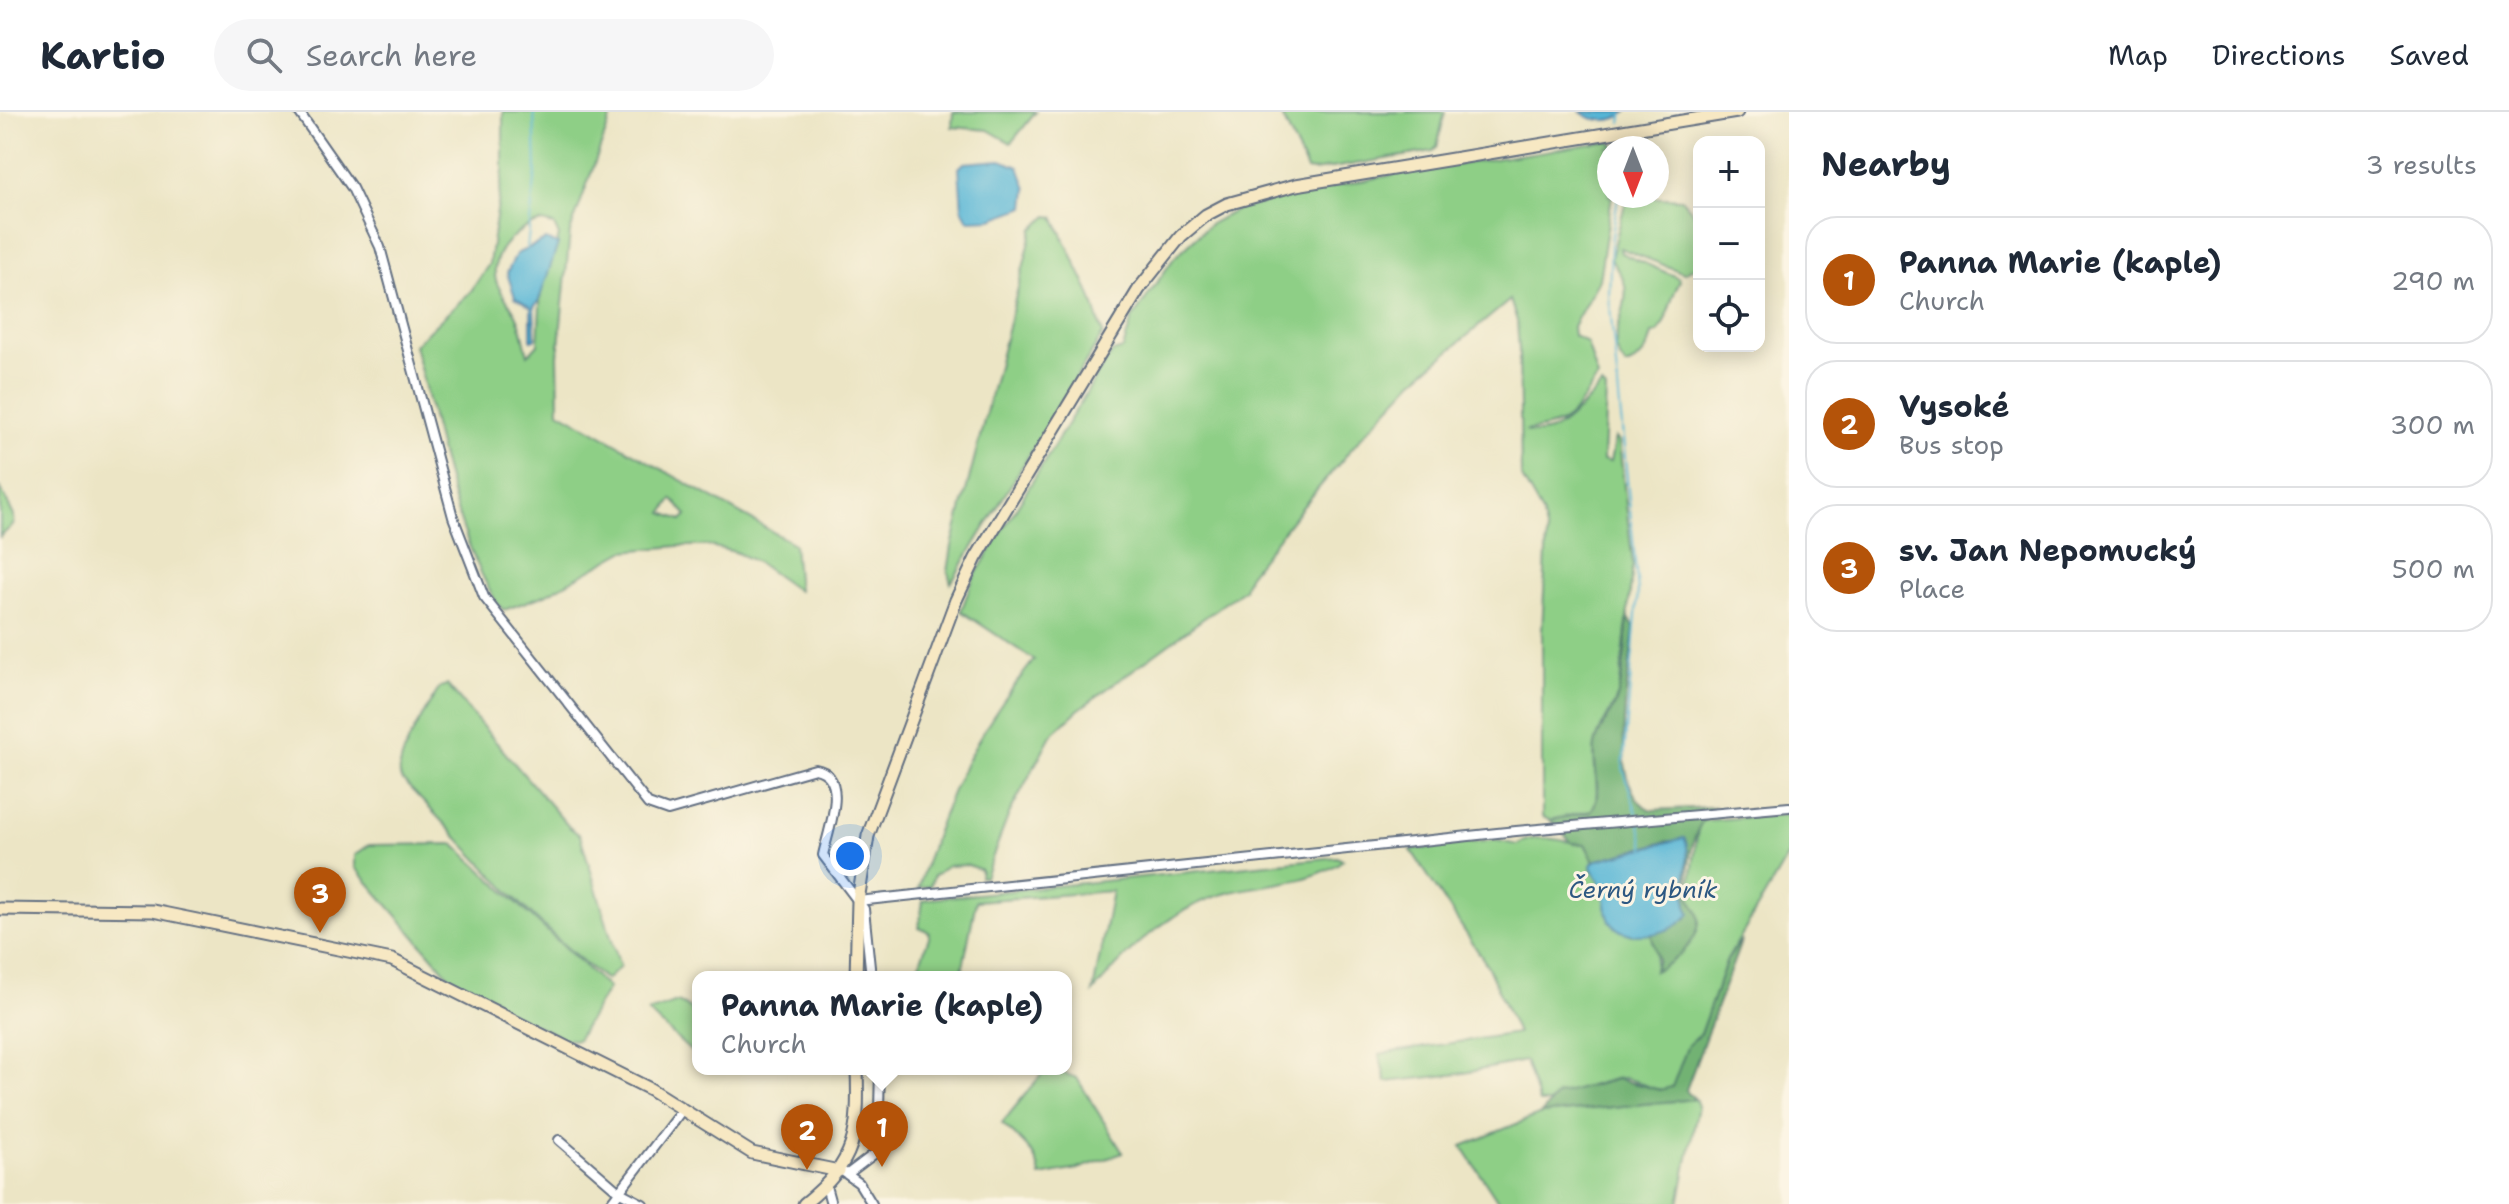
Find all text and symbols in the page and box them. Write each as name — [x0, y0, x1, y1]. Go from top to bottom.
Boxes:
search box — [214, 19, 774, 91]
text: Kartio — [40, 30, 166, 81]
icon: search — [242, 33, 286, 77]
text: Search here — [306, 35, 477, 76]
text: Map — [2108, 36, 2168, 74]
text: Directions — [2212, 36, 2346, 74]
text: Saved — [2390, 36, 2469, 74]
north arrow — [1597, 136, 1669, 208]
map controls — [1693, 136, 1765, 352]
button: + — [1693, 136, 1765, 208]
text: Nearby — [1821, 141, 1951, 187]
text: 3 results — [2365, 147, 2477, 182]
button: − — [1693, 208, 1765, 280]
text: Panna Marie (kaple) — [1899, 242, 2221, 283]
text: 1 — [1843, 263, 1855, 298]
text: 290 m — [2391, 263, 2475, 298]
button: locate — [1693, 280, 1765, 352]
text: Church — [1899, 283, 1985, 318]
text: Vysoké — [1899, 386, 2010, 427]
text: 2 — [1840, 407, 1858, 442]
text: 300 m — [2390, 407, 2475, 442]
text: Bus stop — [1899, 427, 2004, 462]
text: sv. Jan Nepomucký — [1899, 530, 2197, 571]
text: 3 — [1840, 551, 1858, 586]
text: 500 m — [2392, 551, 2475, 586]
text: Place — [1899, 571, 1965, 606]
your location — [830, 836, 870, 876]
pin: 3 — [294, 867, 346, 933]
water label: Černý rybník — [1569, 874, 1718, 906]
popup — [692, 971, 1072, 1075]
text: Panna Marie (kaple) — [721, 985, 1043, 1026]
text: Church — [721, 1026, 807, 1061]
pin: 1 — [856, 1101, 908, 1167]
pin: 2 — [781, 1104, 833, 1170]

